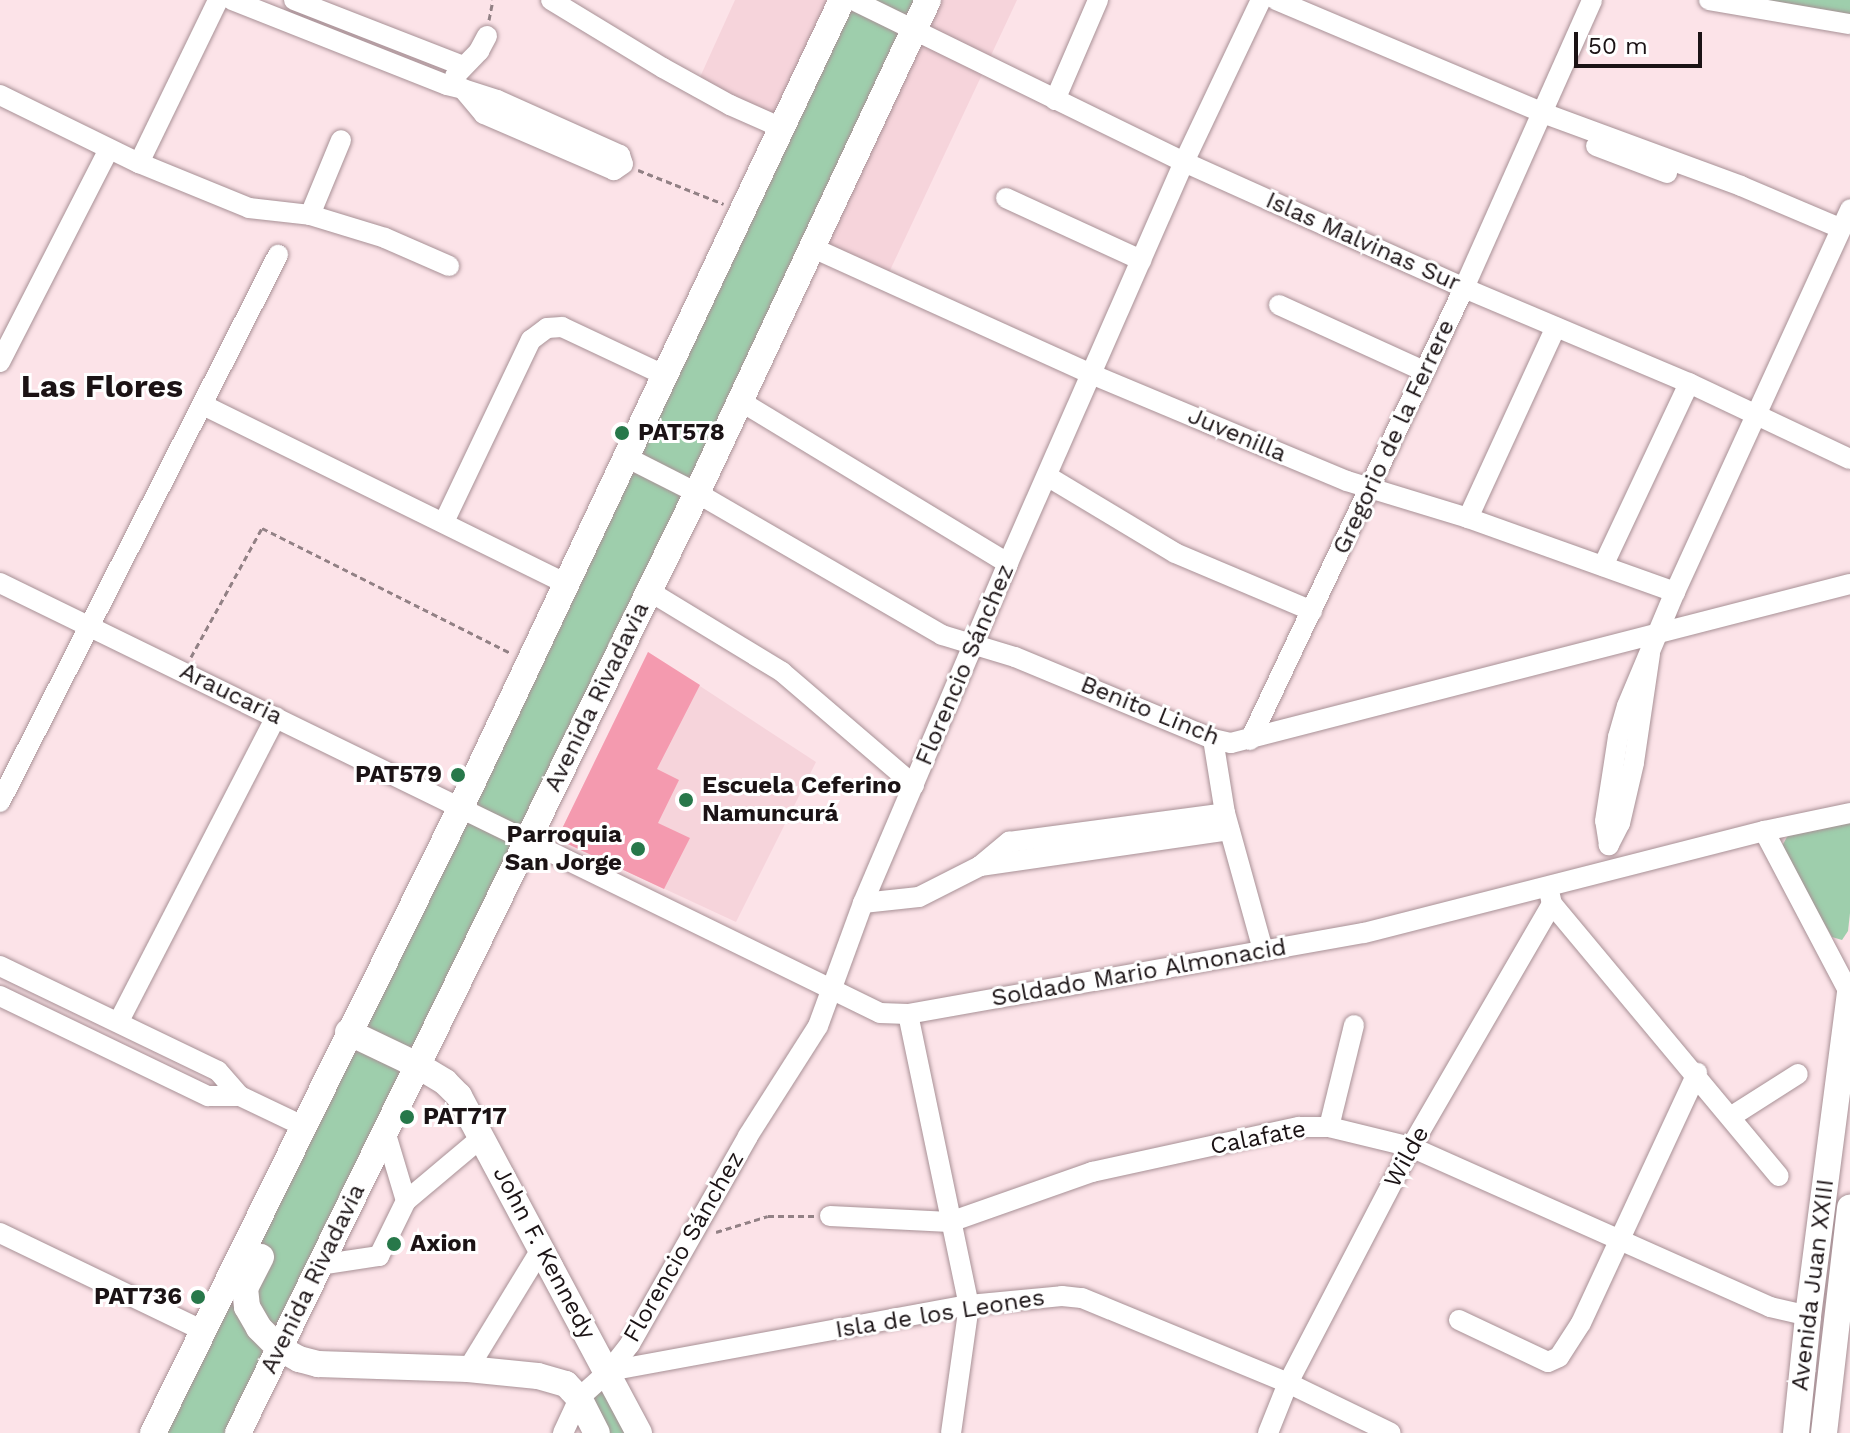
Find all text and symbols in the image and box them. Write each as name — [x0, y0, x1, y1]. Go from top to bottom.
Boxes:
scale bar — [1578, 16, 1706, 66]
text: 50 m — [1588, 32, 1648, 60]
street label: Islas Malvinas Sur — [1261, 186, 1465, 298]
street label: Gregorio de la Ferrere — [1327, 315, 1461, 559]
district label: Las Flores — [21, 367, 183, 405]
street label: Juvenilla — [1183, 401, 1291, 469]
place label: PAT578 — [638, 419, 725, 447]
marker: PAT578 — [613, 424, 631, 442]
street label: Florencio Sánchez — [910, 560, 1020, 770]
street label: Avenida Rivadavia — [538, 597, 656, 797]
street label: Araucaria — [175, 657, 287, 731]
street label: Benito Linch — [1076, 670, 1224, 752]
place label: PAT579 — [355, 761, 442, 789]
marker: PAT579 — [449, 766, 467, 784]
place label: Escuela Ceferino Namuncurá — [702, 772, 901, 828]
marker: Escuela Ceferino Namuncurá — [677, 791, 695, 809]
place label: Parroquia San Jorge — [504, 821, 622, 877]
marker: Parroquia San Jorge — [629, 840, 647, 858]
street label: Soldado Mario Almonacid — [989, 933, 1289, 1013]
place label: PAT717 — [423, 1103, 507, 1131]
marker: PAT717 — [398, 1108, 416, 1126]
street label: Calafate — [1208, 1115, 1308, 1161]
street label: Wilde — [1378, 1121, 1436, 1193]
street label: Florencio Sánchez — [618, 1147, 750, 1347]
street label: John F. Kennedy — [486, 1162, 602, 1344]
street label: Avenida Juan XXIII — [1786, 1177, 1840, 1393]
street label: Avenida Rivadavia — [254, 1179, 372, 1379]
place label: Axion — [410, 1230, 477, 1258]
marker: Axion — [385, 1235, 403, 1253]
place label: PAT736 — [94, 1283, 182, 1311]
street label: Isla de los Leones — [833, 1283, 1047, 1345]
marker: PAT736 — [189, 1288, 207, 1306]

